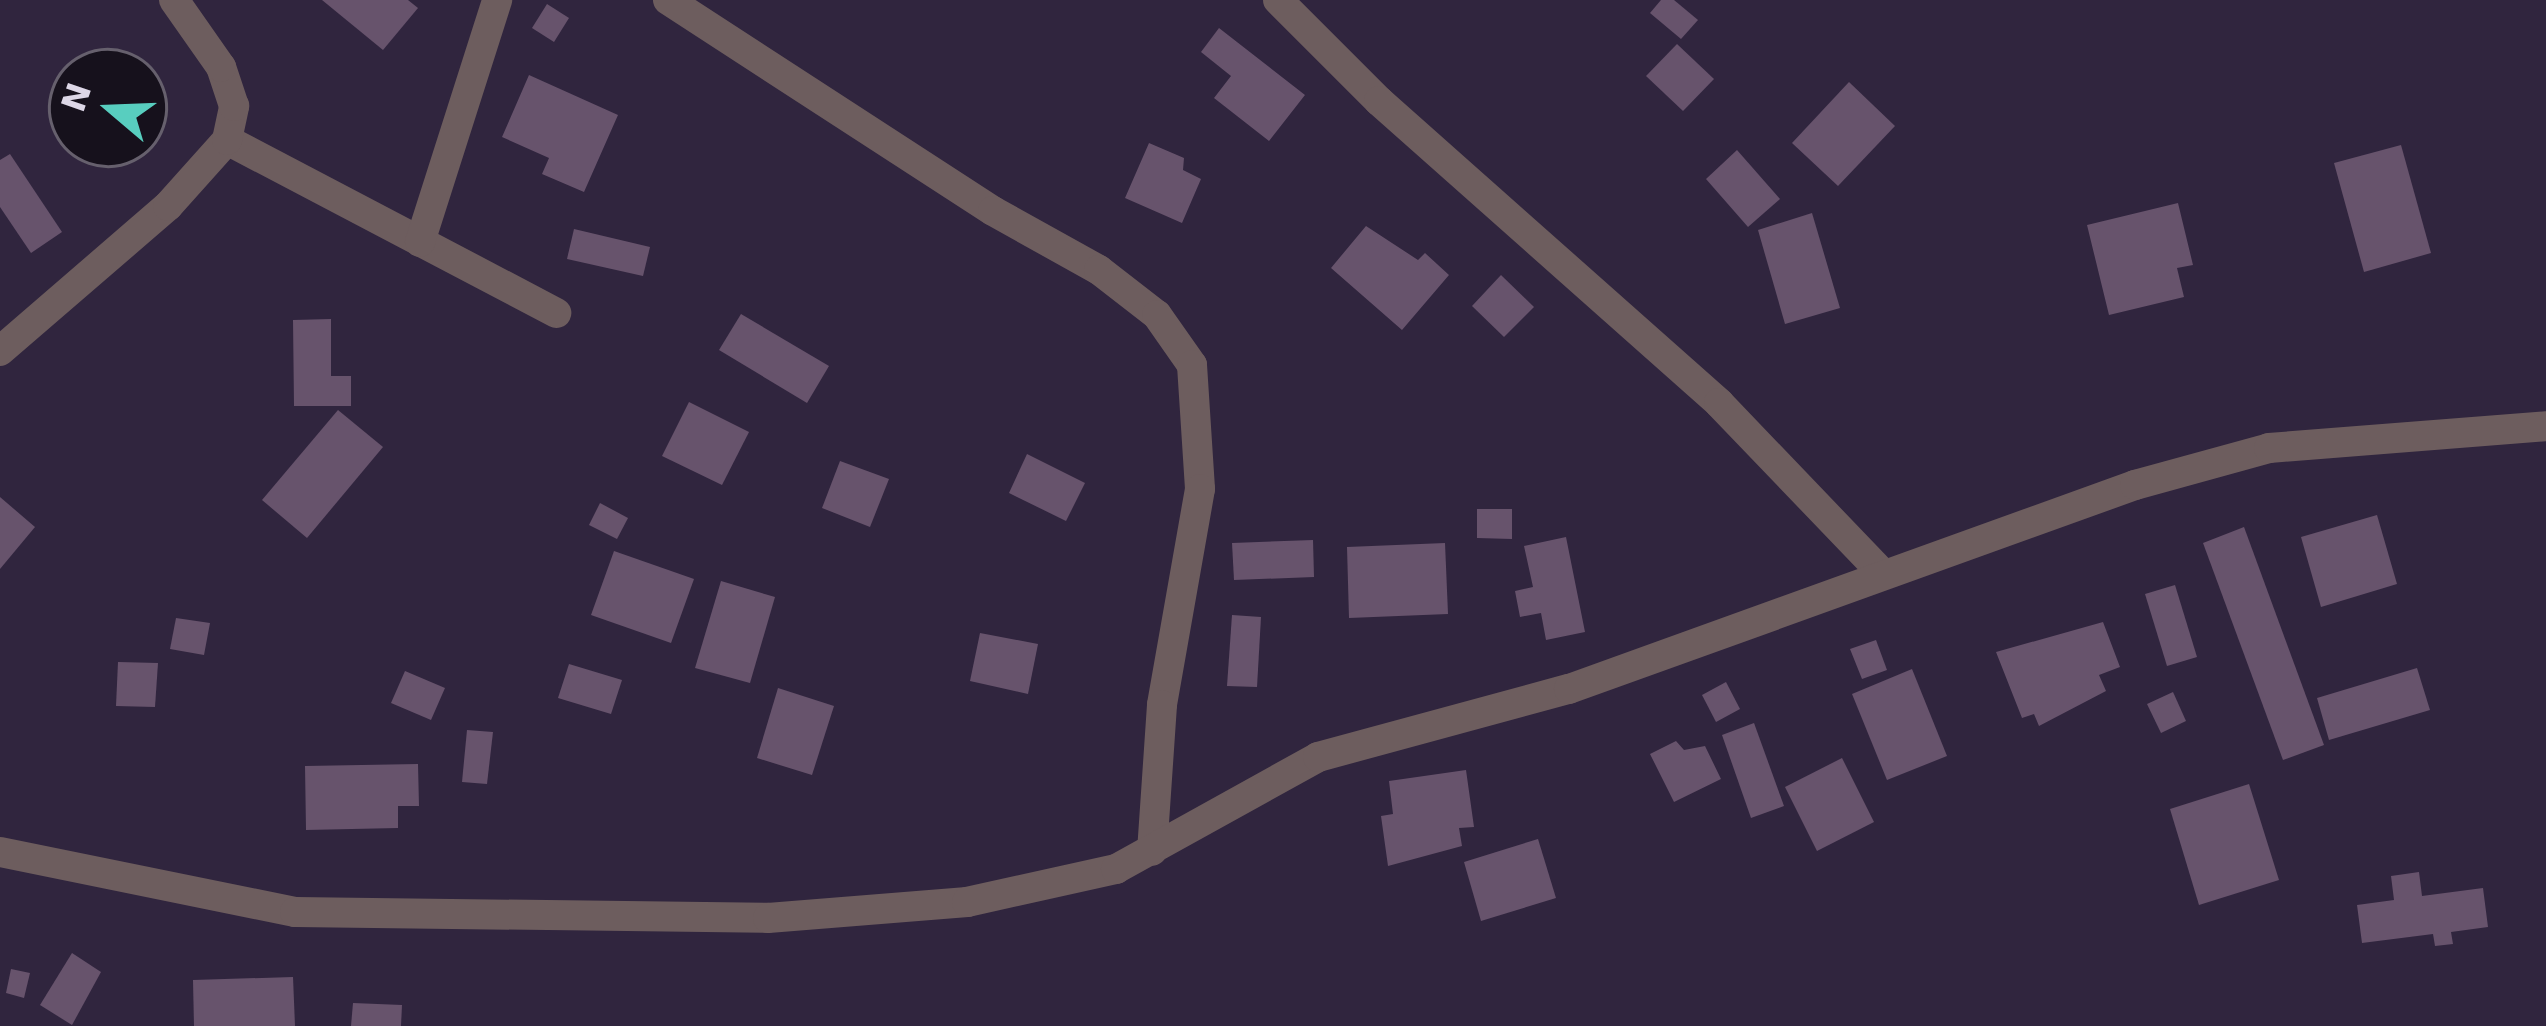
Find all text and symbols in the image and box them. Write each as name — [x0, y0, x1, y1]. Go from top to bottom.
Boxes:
north arrow — [48, 48, 168, 168]
text: N — [53, 78, 99, 117]

